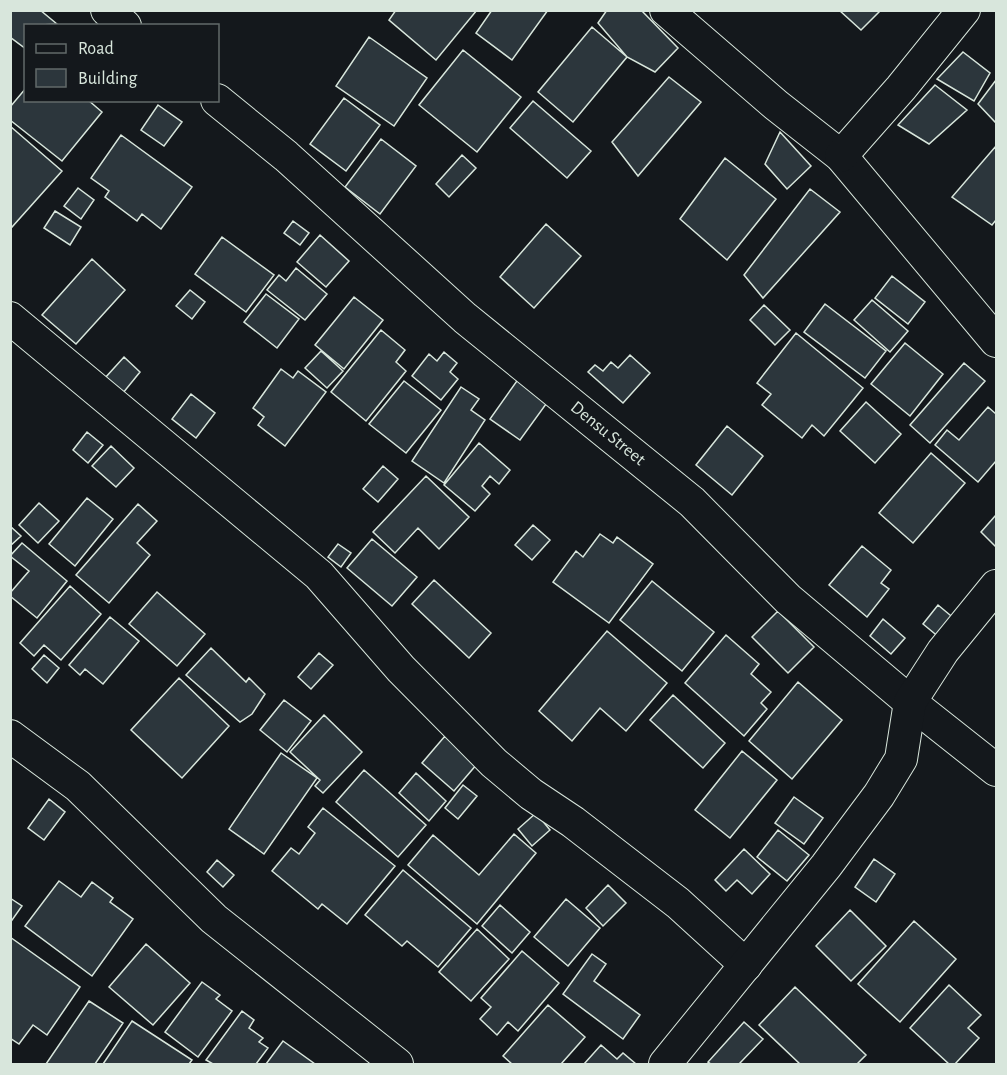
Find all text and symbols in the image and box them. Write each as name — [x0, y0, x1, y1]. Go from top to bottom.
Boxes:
legend — [24, 24, 219, 102]
text: Road — [78, 40, 114, 58]
text: Building — [78, 70, 138, 88]
street label: Densu Street — [567, 398, 649, 469]

